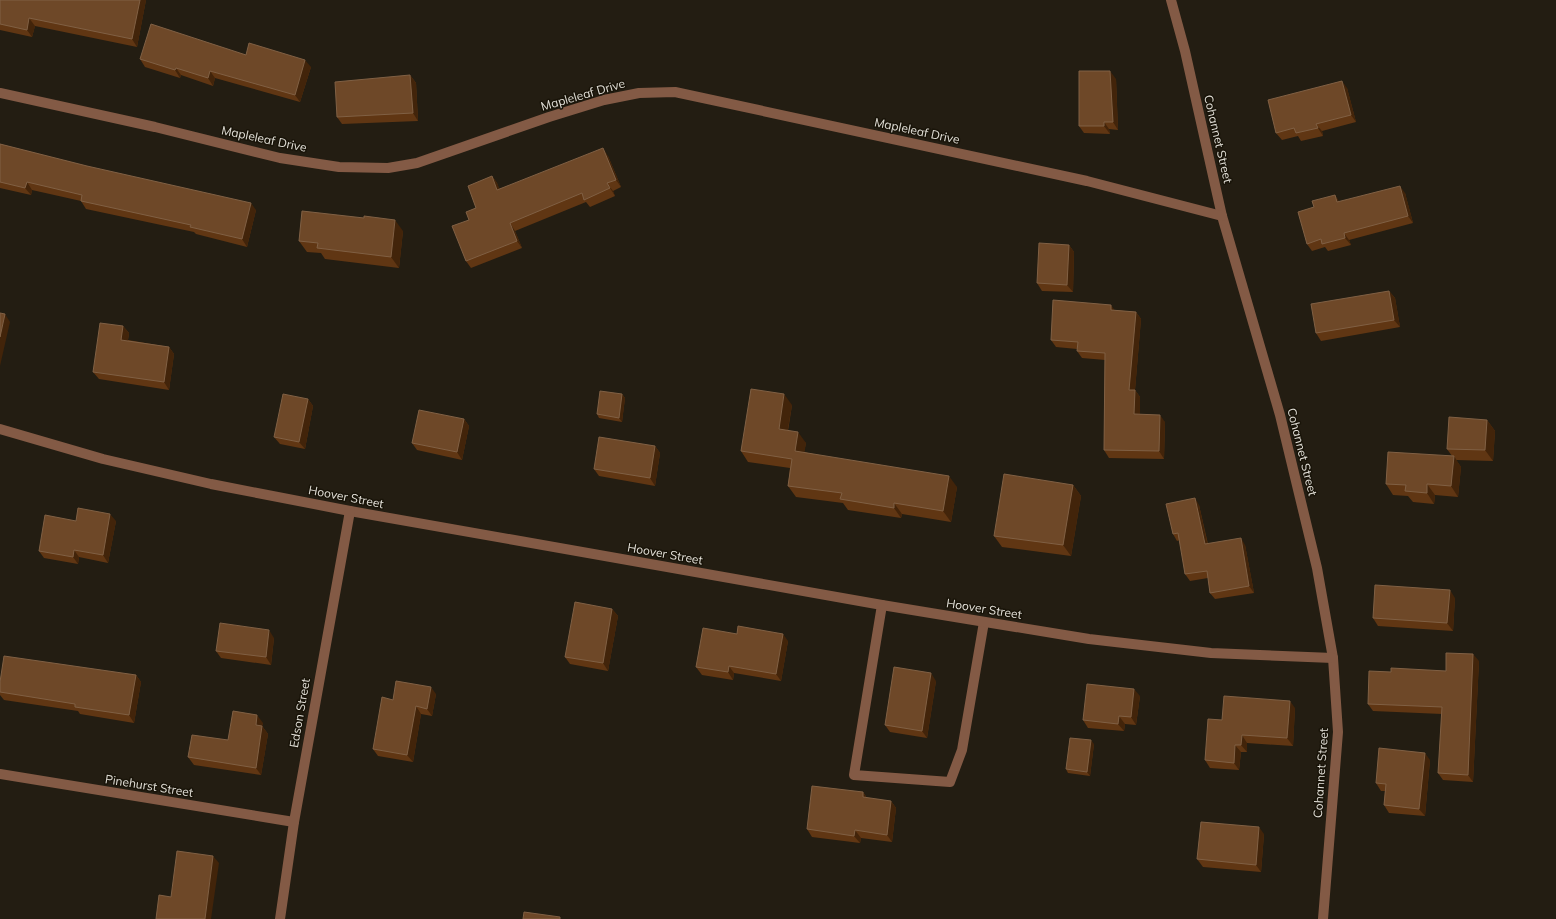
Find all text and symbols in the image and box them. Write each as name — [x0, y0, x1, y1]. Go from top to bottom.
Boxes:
street label: Mapleleaf Drive — [539, 75, 627, 114]
street label: Cohannet Street — [1201, 93, 1236, 184]
street label: Mapleleaf Drive — [873, 114, 961, 147]
street label: Mapleleaf Drive — [220, 122, 308, 155]
street label: Cohannet Street — [1284, 406, 1321, 497]
street label: Hoover Street — [307, 482, 385, 511]
street label: Hoover Street — [626, 539, 704, 568]
street label: Hoover Street — [945, 595, 1023, 622]
street label: Edson Street — [286, 677, 313, 749]
street label: Cohannet Street — [1310, 728, 1331, 818]
street label: Pinehurst Street — [104, 771, 194, 800]

